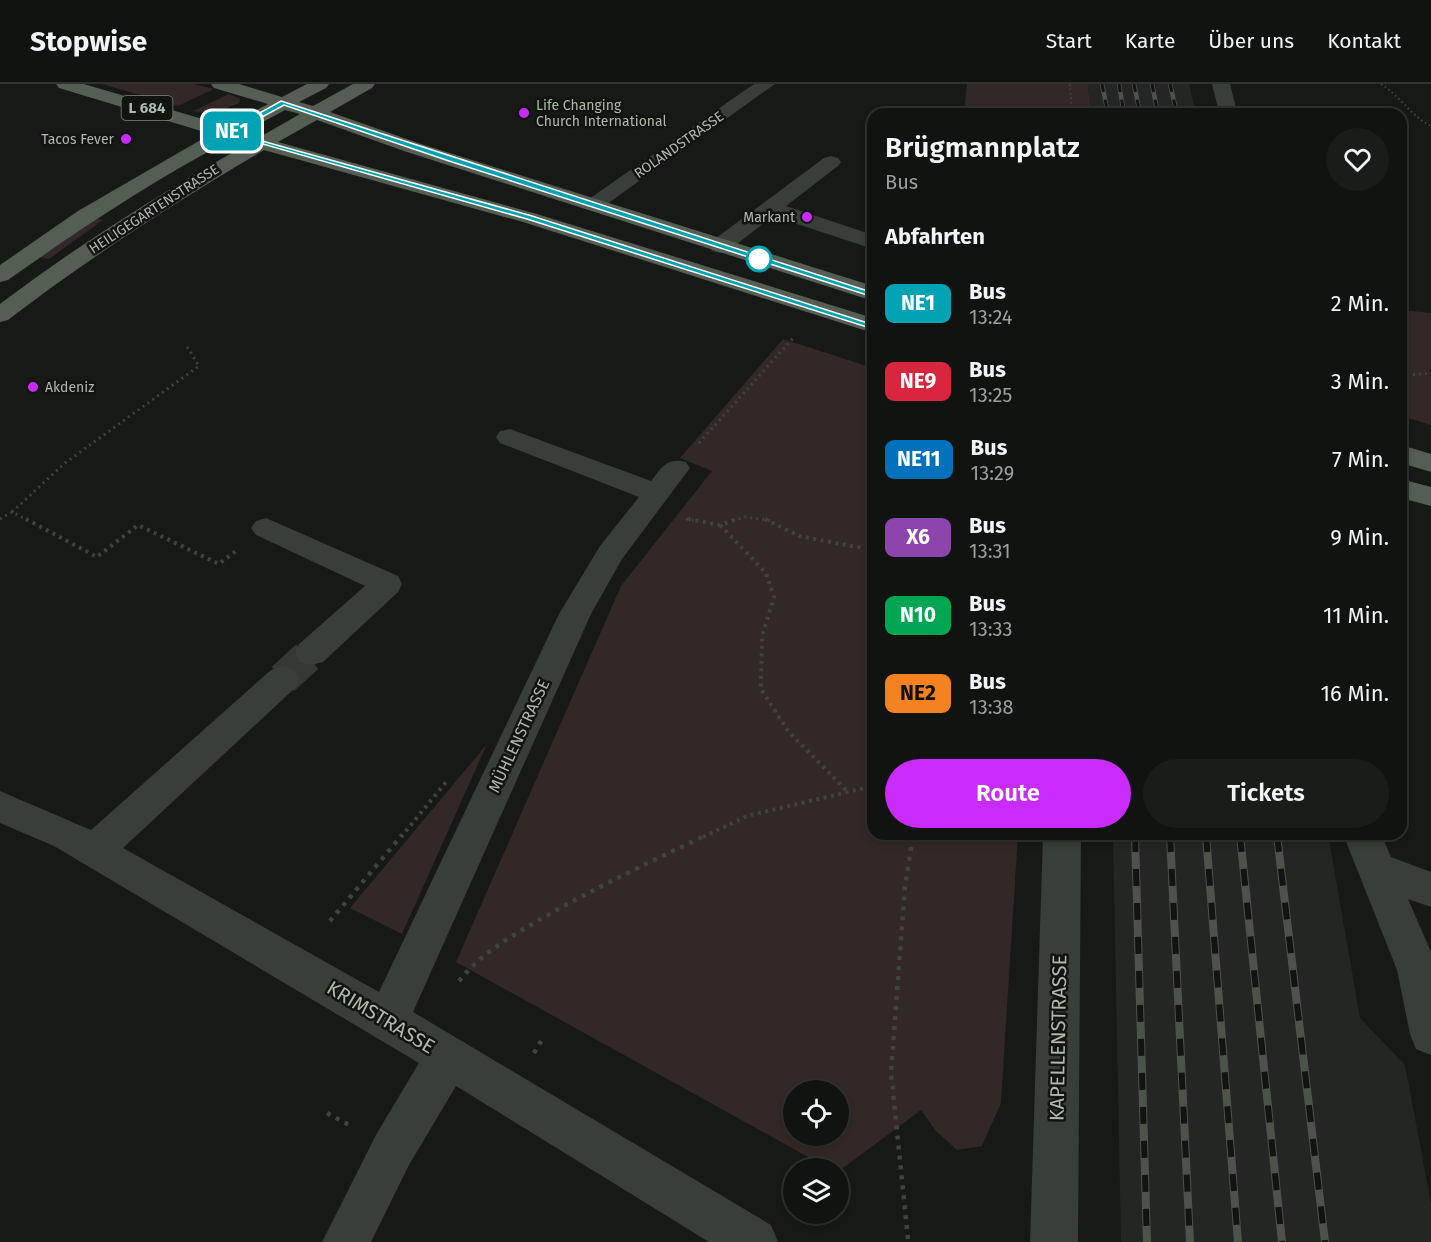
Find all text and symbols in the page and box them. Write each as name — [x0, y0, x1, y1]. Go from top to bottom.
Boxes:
text: Stopwise — [30, 25, 147, 58]
text: Start — [1046, 28, 1092, 54]
text: Karte — [1125, 28, 1175, 54]
text: Über uns — [1208, 28, 1294, 54]
text: Kontakt — [1327, 28, 1401, 54]
road number: L 684 — [122, 96, 172, 120]
place label: Life Changing Church International — [536, 97, 667, 130]
marker: Life Changing Church International — [517, 106, 531, 120]
street label: ROLANDSTRASSE — [631, 108, 727, 182]
line badge: NE1 — [198, 112, 266, 150]
text: NE1 — [215, 118, 249, 144]
button: heart — [1326, 128, 1389, 191]
place label: Tacos Fever — [41, 131, 115, 148]
text: Brügmannplatz — [885, 131, 1080, 164]
marker: Tacos Fever — [119, 132, 133, 146]
street label: HEILIGEGARTENSTRASSE — [86, 161, 222, 257]
text: Bus — [885, 170, 918, 194]
place label: Markant — [743, 209, 796, 226]
marker: Markant — [800, 210, 814, 224]
text: Abfahrten — [885, 223, 985, 250]
unlabelled marker — [746, 246, 772, 272]
text: Bus — [969, 278, 1006, 305]
text: NE1 — [901, 290, 935, 316]
text: 2 Min. — [1331, 290, 1389, 317]
text: 13:24 — [969, 305, 1012, 329]
text: Bus — [969, 356, 1006, 383]
text: NE9 — [900, 368, 936, 394]
text: 3 Min. — [1331, 368, 1389, 395]
place label: Akdeniz — [45, 379, 94, 396]
marker: Akdeniz — [26, 380, 40, 394]
text: 13:25 — [969, 383, 1012, 407]
text: Bus — [971, 434, 1007, 461]
text: NE11 — [897, 446, 941, 472]
text: 7 Min. — [1332, 446, 1389, 473]
text: 13:29 — [971, 461, 1014, 485]
text: Bus — [969, 512, 1006, 539]
text: X6 — [906, 524, 930, 550]
text: 9 Min. — [1330, 524, 1389, 551]
text: 13:31 — [969, 539, 1011, 563]
text: Bus — [969, 590, 1006, 617]
text: N10 — [900, 602, 936, 628]
text: 11 Min. — [1323, 602, 1389, 629]
text: 13:33 — [969, 617, 1013, 641]
text: Bus — [969, 668, 1006, 695]
street label: MÜHLENSTRASSE — [484, 676, 554, 796]
text: NE2 — [900, 680, 936, 706]
text: 16 Min. — [1320, 680, 1389, 707]
text: 13:38 — [969, 695, 1014, 719]
button: Route — [885, 759, 1131, 828]
button: Tickets — [1143, 759, 1389, 828]
street label: KAPELLENSTRASSE — [1045, 955, 1071, 1121]
street label: KRIMSTRASSE — [323, 975, 439, 1059]
map controls — [783, 1080, 849, 1224]
button: locate — [783, 1080, 849, 1146]
button: layers — [783, 1158, 849, 1224]

